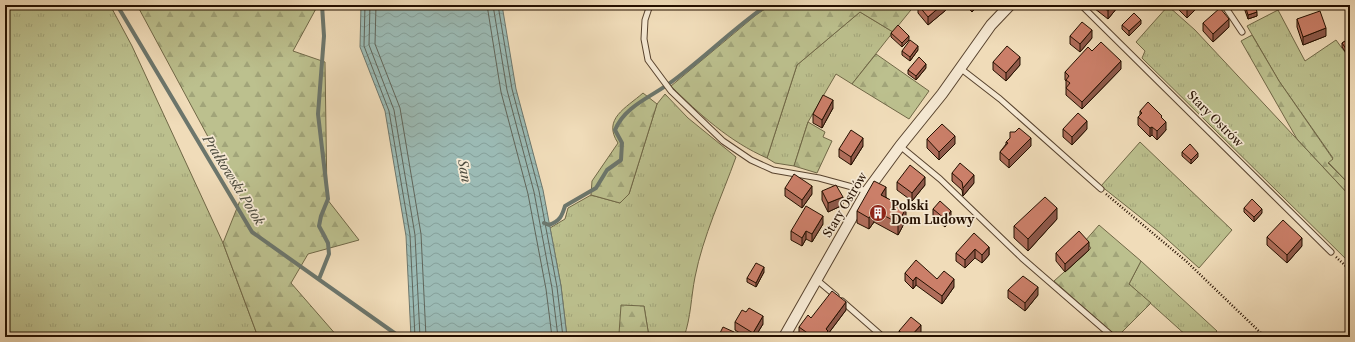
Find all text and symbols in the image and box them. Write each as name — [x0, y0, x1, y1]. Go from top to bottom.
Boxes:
street label: Stary Ostrów — [1184, 87, 1247, 151]
water label: Prałkowski Potok — [199, 131, 268, 228]
water label: San — [455, 157, 475, 184]
street label: Stary Ostrów — [819, 168, 870, 240]
place label: Polski Dom Ludowy — [891, 198, 975, 227]
building icon: Polski Dom Ludowy — [868, 203, 888, 223]

